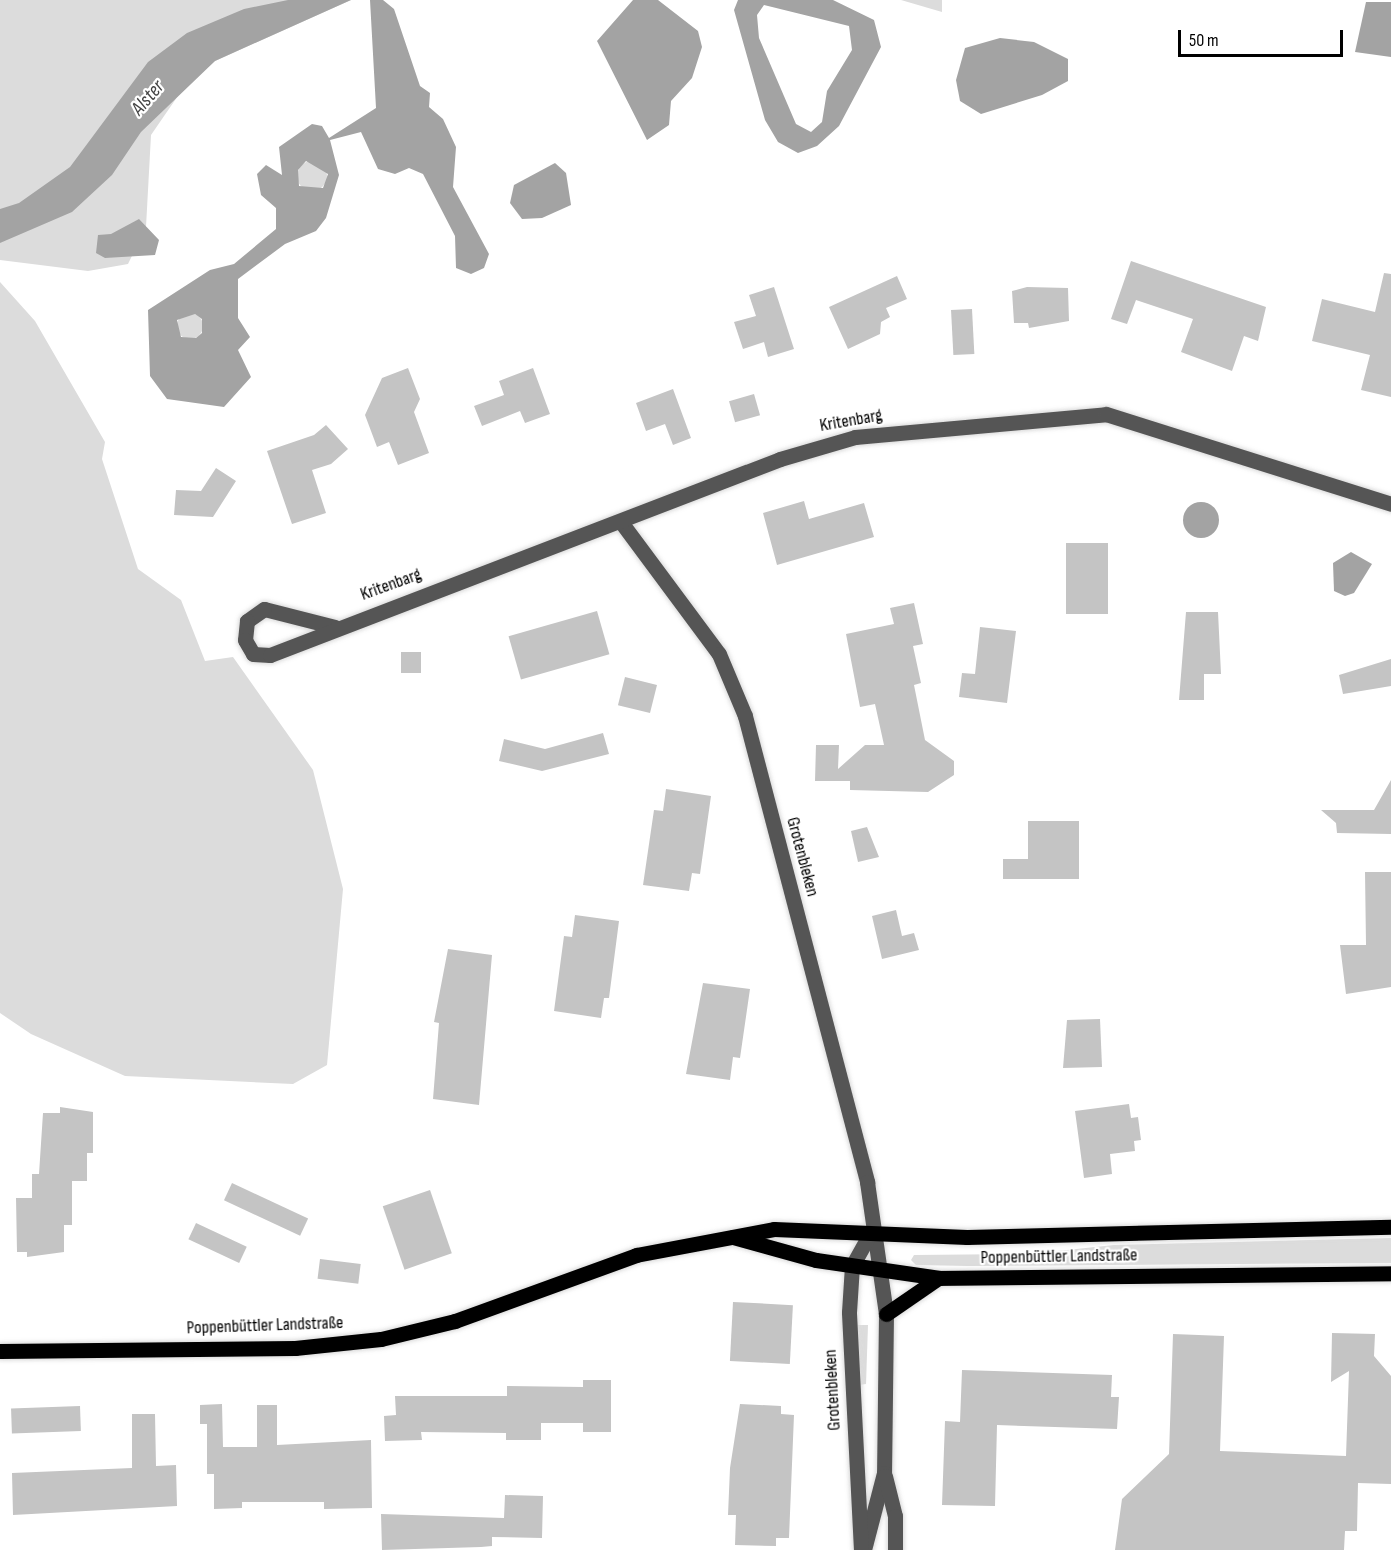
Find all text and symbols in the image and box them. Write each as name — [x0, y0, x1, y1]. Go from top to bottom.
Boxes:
scale bar — [1181, 18, 1346, 56]
text: 50 m — [1189, 30, 1219, 51]
water label: Alster — [126, 76, 170, 120]
street label: Kritenbarg — [818, 405, 884, 437]
street label: Kritenbarg — [358, 564, 424, 606]
street label: Grotenbleken — [781, 815, 823, 899]
street label: Poppenbüttler Landstraße — [980, 1245, 1138, 1269]
street label: Poppenbüttler Landstraße — [186, 1312, 344, 1340]
street label: Grotenbleken — [820, 1349, 846, 1431]

